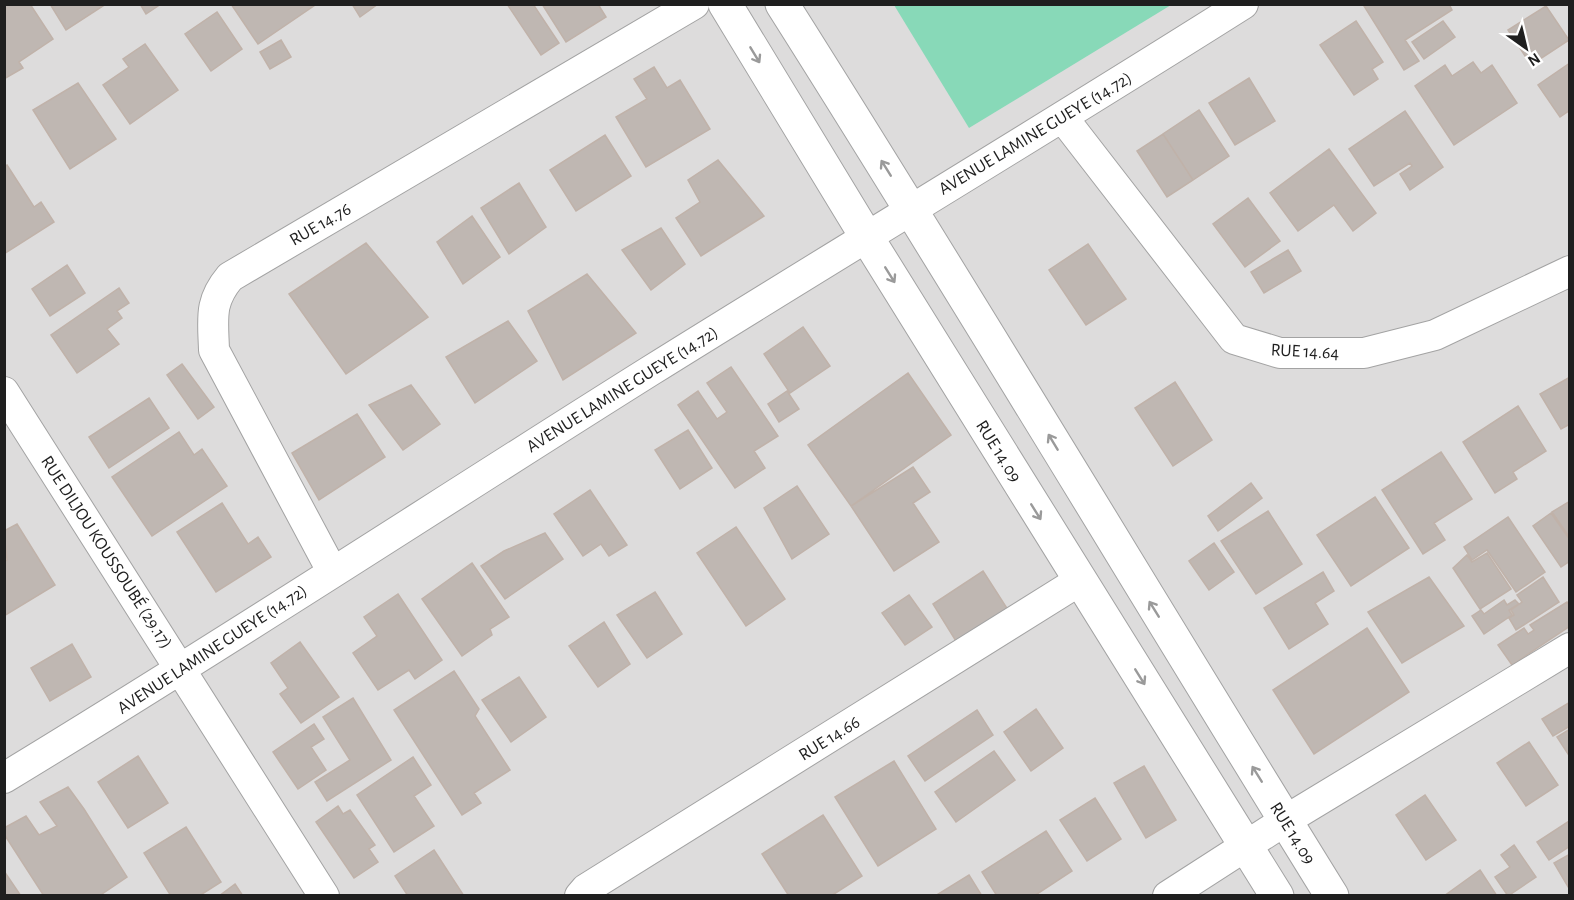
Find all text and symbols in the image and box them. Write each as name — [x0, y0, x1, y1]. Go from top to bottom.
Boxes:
north arrow — [1496, 18, 1556, 78]
one-way arrow — [750, 46, 762, 63]
text: N — [1525, 50, 1543, 69]
street label: AVENUE LAMINE GUEYE (14.72) — [936, 69, 1135, 199]
one-way arrow — [879, 160, 891, 177]
street label: RUE 14.76 — [287, 200, 354, 250]
one-way arrow — [884, 266, 896, 283]
street label: AVENUE LAMINE GUEYE (14.72) — [524, 323, 721, 456]
street label: RUE 14.64 — [1270, 341, 1340, 363]
street label: RUE 14.09 — [972, 417, 1024, 486]
one-way arrow — [1046, 434, 1058, 451]
street label: RUE DILJOU KOUSSOUBÉ (29.17) — [37, 451, 178, 652]
one-way arrow — [1031, 503, 1043, 520]
street label: AVENUE LAMINE GUEYE (14.72) — [114, 582, 311, 718]
one-way arrow — [1148, 601, 1160, 618]
one-way arrow — [1133, 669, 1146, 686]
street label: RUE 14.66 — [796, 713, 863, 765]
one-way arrow — [1251, 766, 1263, 783]
street label: RUE 14.09 — [1266, 799, 1318, 868]

